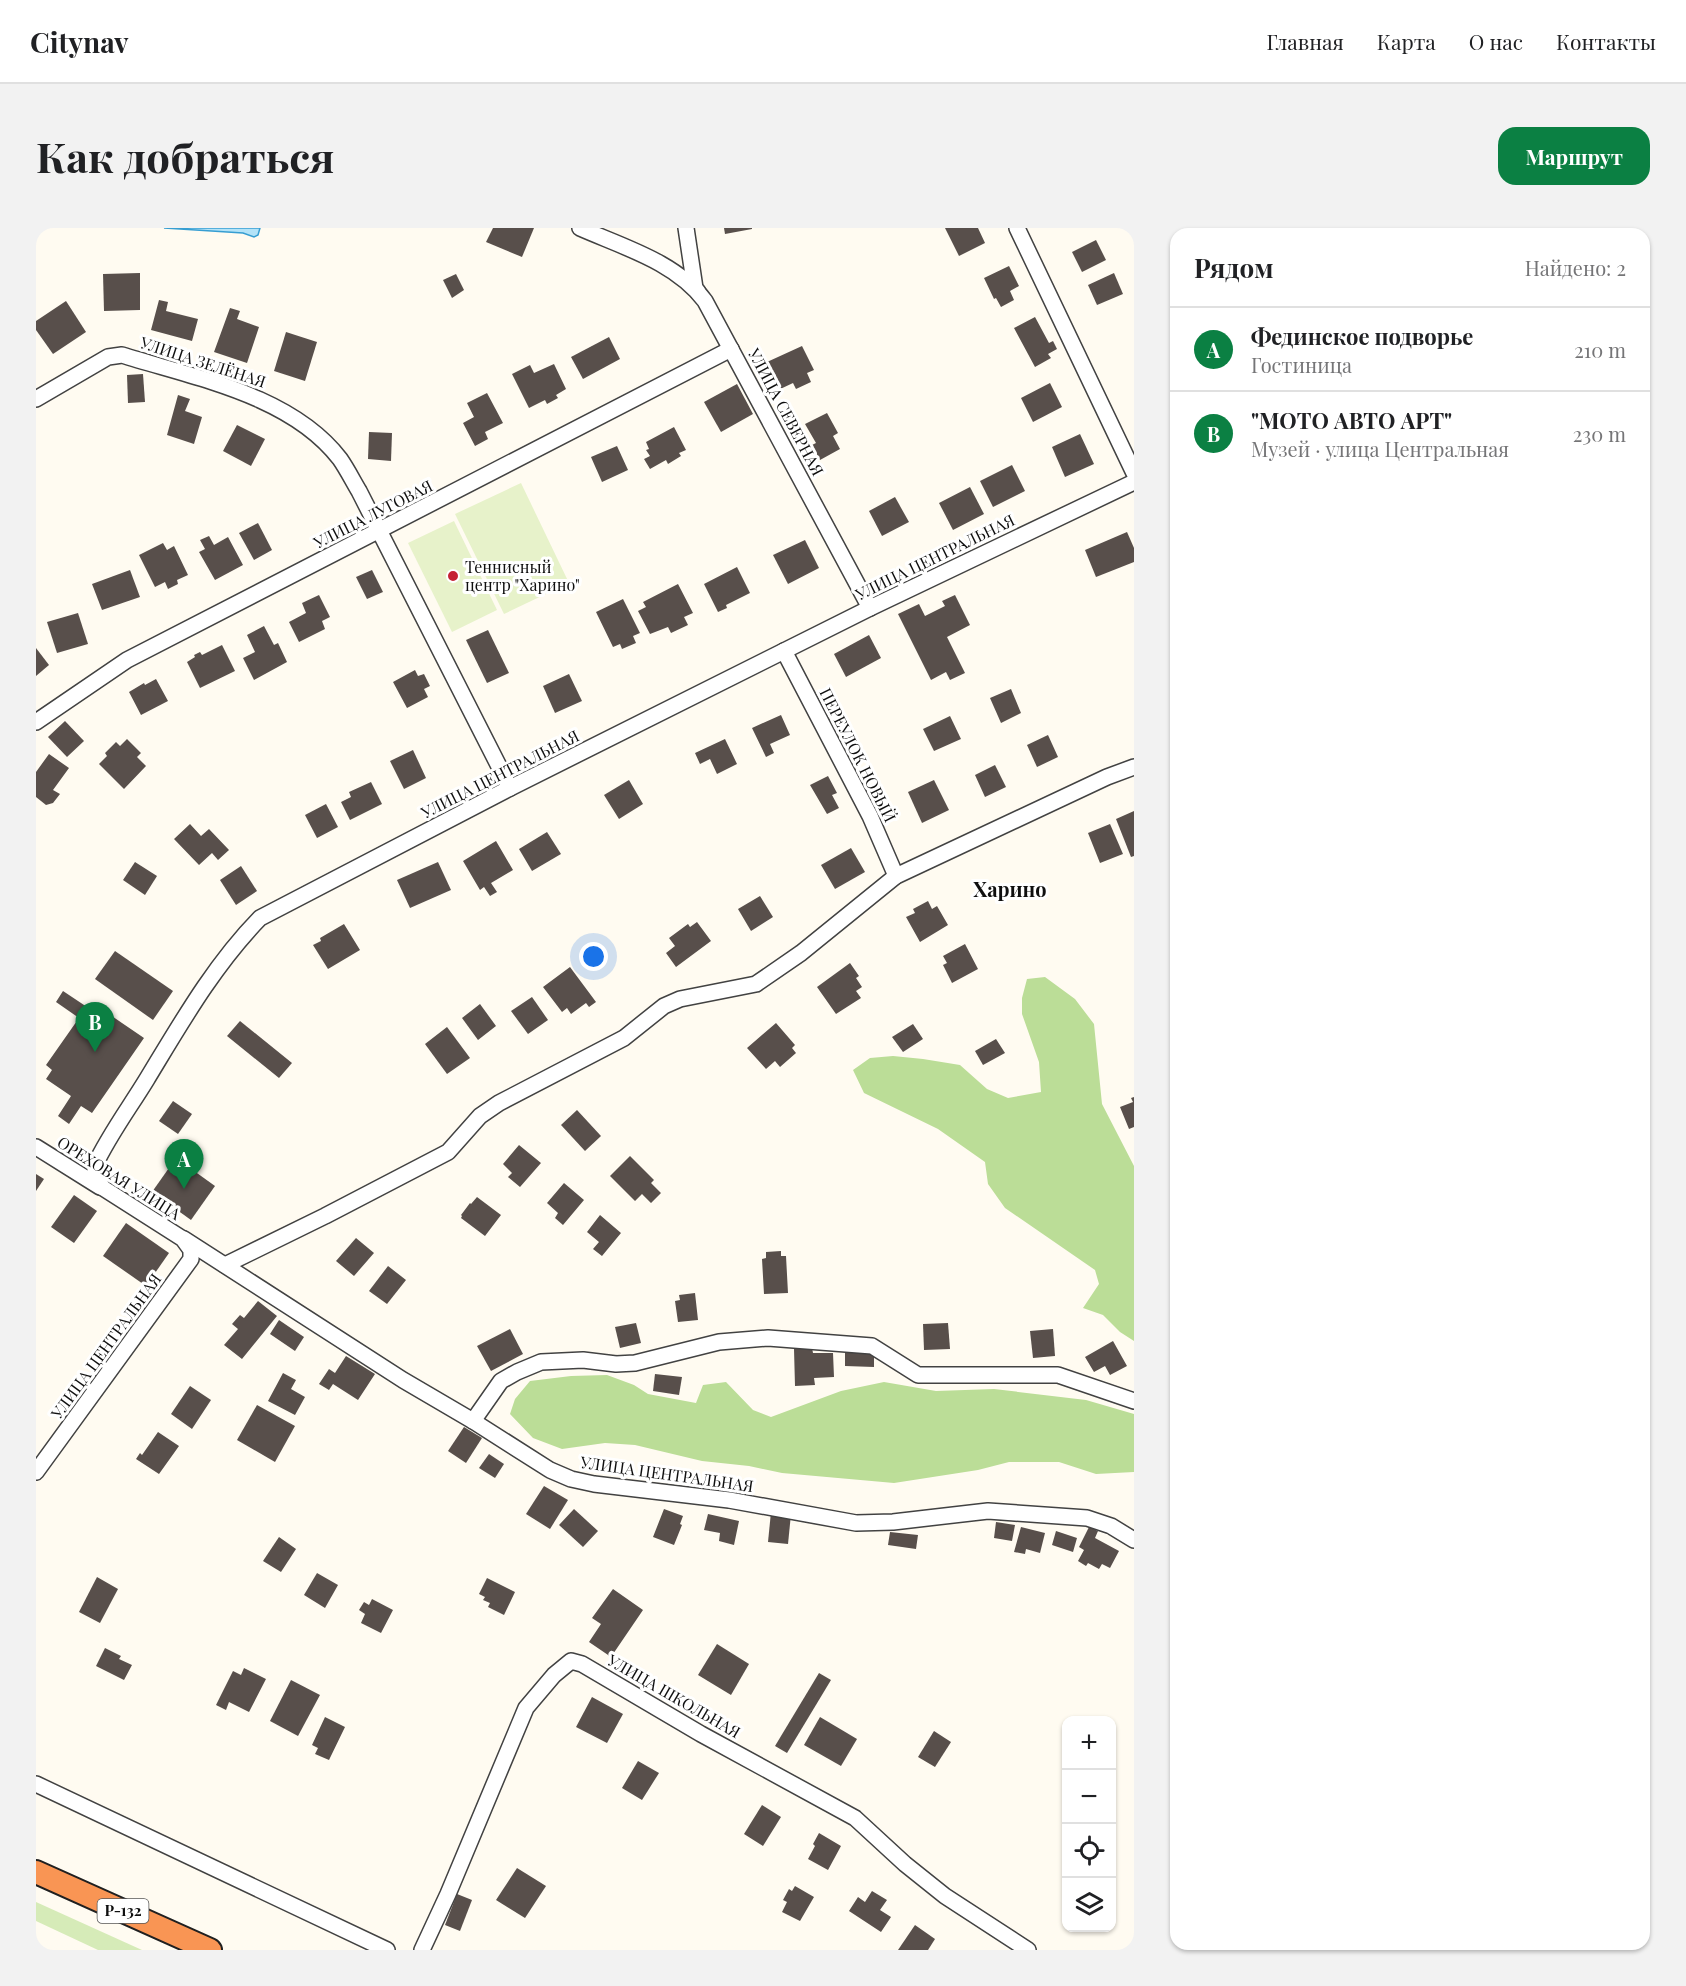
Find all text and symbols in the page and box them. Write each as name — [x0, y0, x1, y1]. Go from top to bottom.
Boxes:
text: Citynav — [30, 23, 129, 60]
text: Главная — [1266, 27, 1344, 55]
text: Карта — [1377, 27, 1436, 55]
text: О нас — [1469, 27, 1523, 55]
text: Контакты — [1556, 27, 1656, 55]
button: Маршрут — [1498, 127, 1650, 185]
text: Как добраться — [36, 128, 335, 184]
text: Рядом — [1194, 250, 1273, 285]
text: Найдено: 2 — [1525, 254, 1626, 281]
text: Фединское подворье — [1251, 321, 1473, 351]
street label: УЛИЦА ЗЕЛЁНАЯ — [137, 331, 269, 392]
text: A — [1207, 336, 1220, 363]
text: 210 m — [1574, 336, 1626, 363]
street label: УЛИЦА СЕВЕРНАЯ — [744, 344, 829, 479]
text: Гостиница — [1251, 351, 1352, 378]
text: "МОТО АВТО АРТ" — [1251, 405, 1452, 435]
text: B — [1207, 420, 1220, 447]
text: 230 m — [1573, 420, 1626, 447]
text: Музей · улица Центральная — [1251, 435, 1509, 462]
street label: УЛИЦА ЛУГОВАЯ — [309, 474, 436, 553]
street label: УЛИЦА ЦЕНТРАЛЬНАЯ — [851, 509, 1018, 605]
place label: Теннисный центр "Харино" — [465, 556, 580, 595]
marker: Теннисный центр "Харино" — [446, 569, 460, 583]
street label: ПЕРЕУЛОК НОВЫЙ — [816, 684, 901, 825]
street label: УЛИЦА ЦЕНТРАЛЬНАЯ — [416, 725, 582, 823]
district label: Харино — [973, 875, 1047, 902]
your location — [579, 942, 608, 971]
pin: B — [76, 1002, 114, 1052]
street label: ОРЕХОВАЯ УЛИЦА — [54, 1131, 186, 1224]
pin: A — [164, 1140, 204, 1189]
street label: УЛИЦА ЦЕНТРАЛЬНАЯ — [45, 1269, 165, 1423]
street label: УЛИЦА ЦЕНТРАЛЬНАЯ — [578, 1451, 755, 1496]
street label: УЛИЦА ШКОЛЬНАЯ — [603, 1648, 744, 1742]
map controls — [1062, 1716, 1116, 1932]
button: + — [1062, 1716, 1116, 1770]
button: − — [1062, 1770, 1116, 1824]
button: locate — [1062, 1824, 1116, 1878]
button: layers — [1062, 1878, 1116, 1932]
road number: Р-132 — [98, 1899, 148, 1923]

